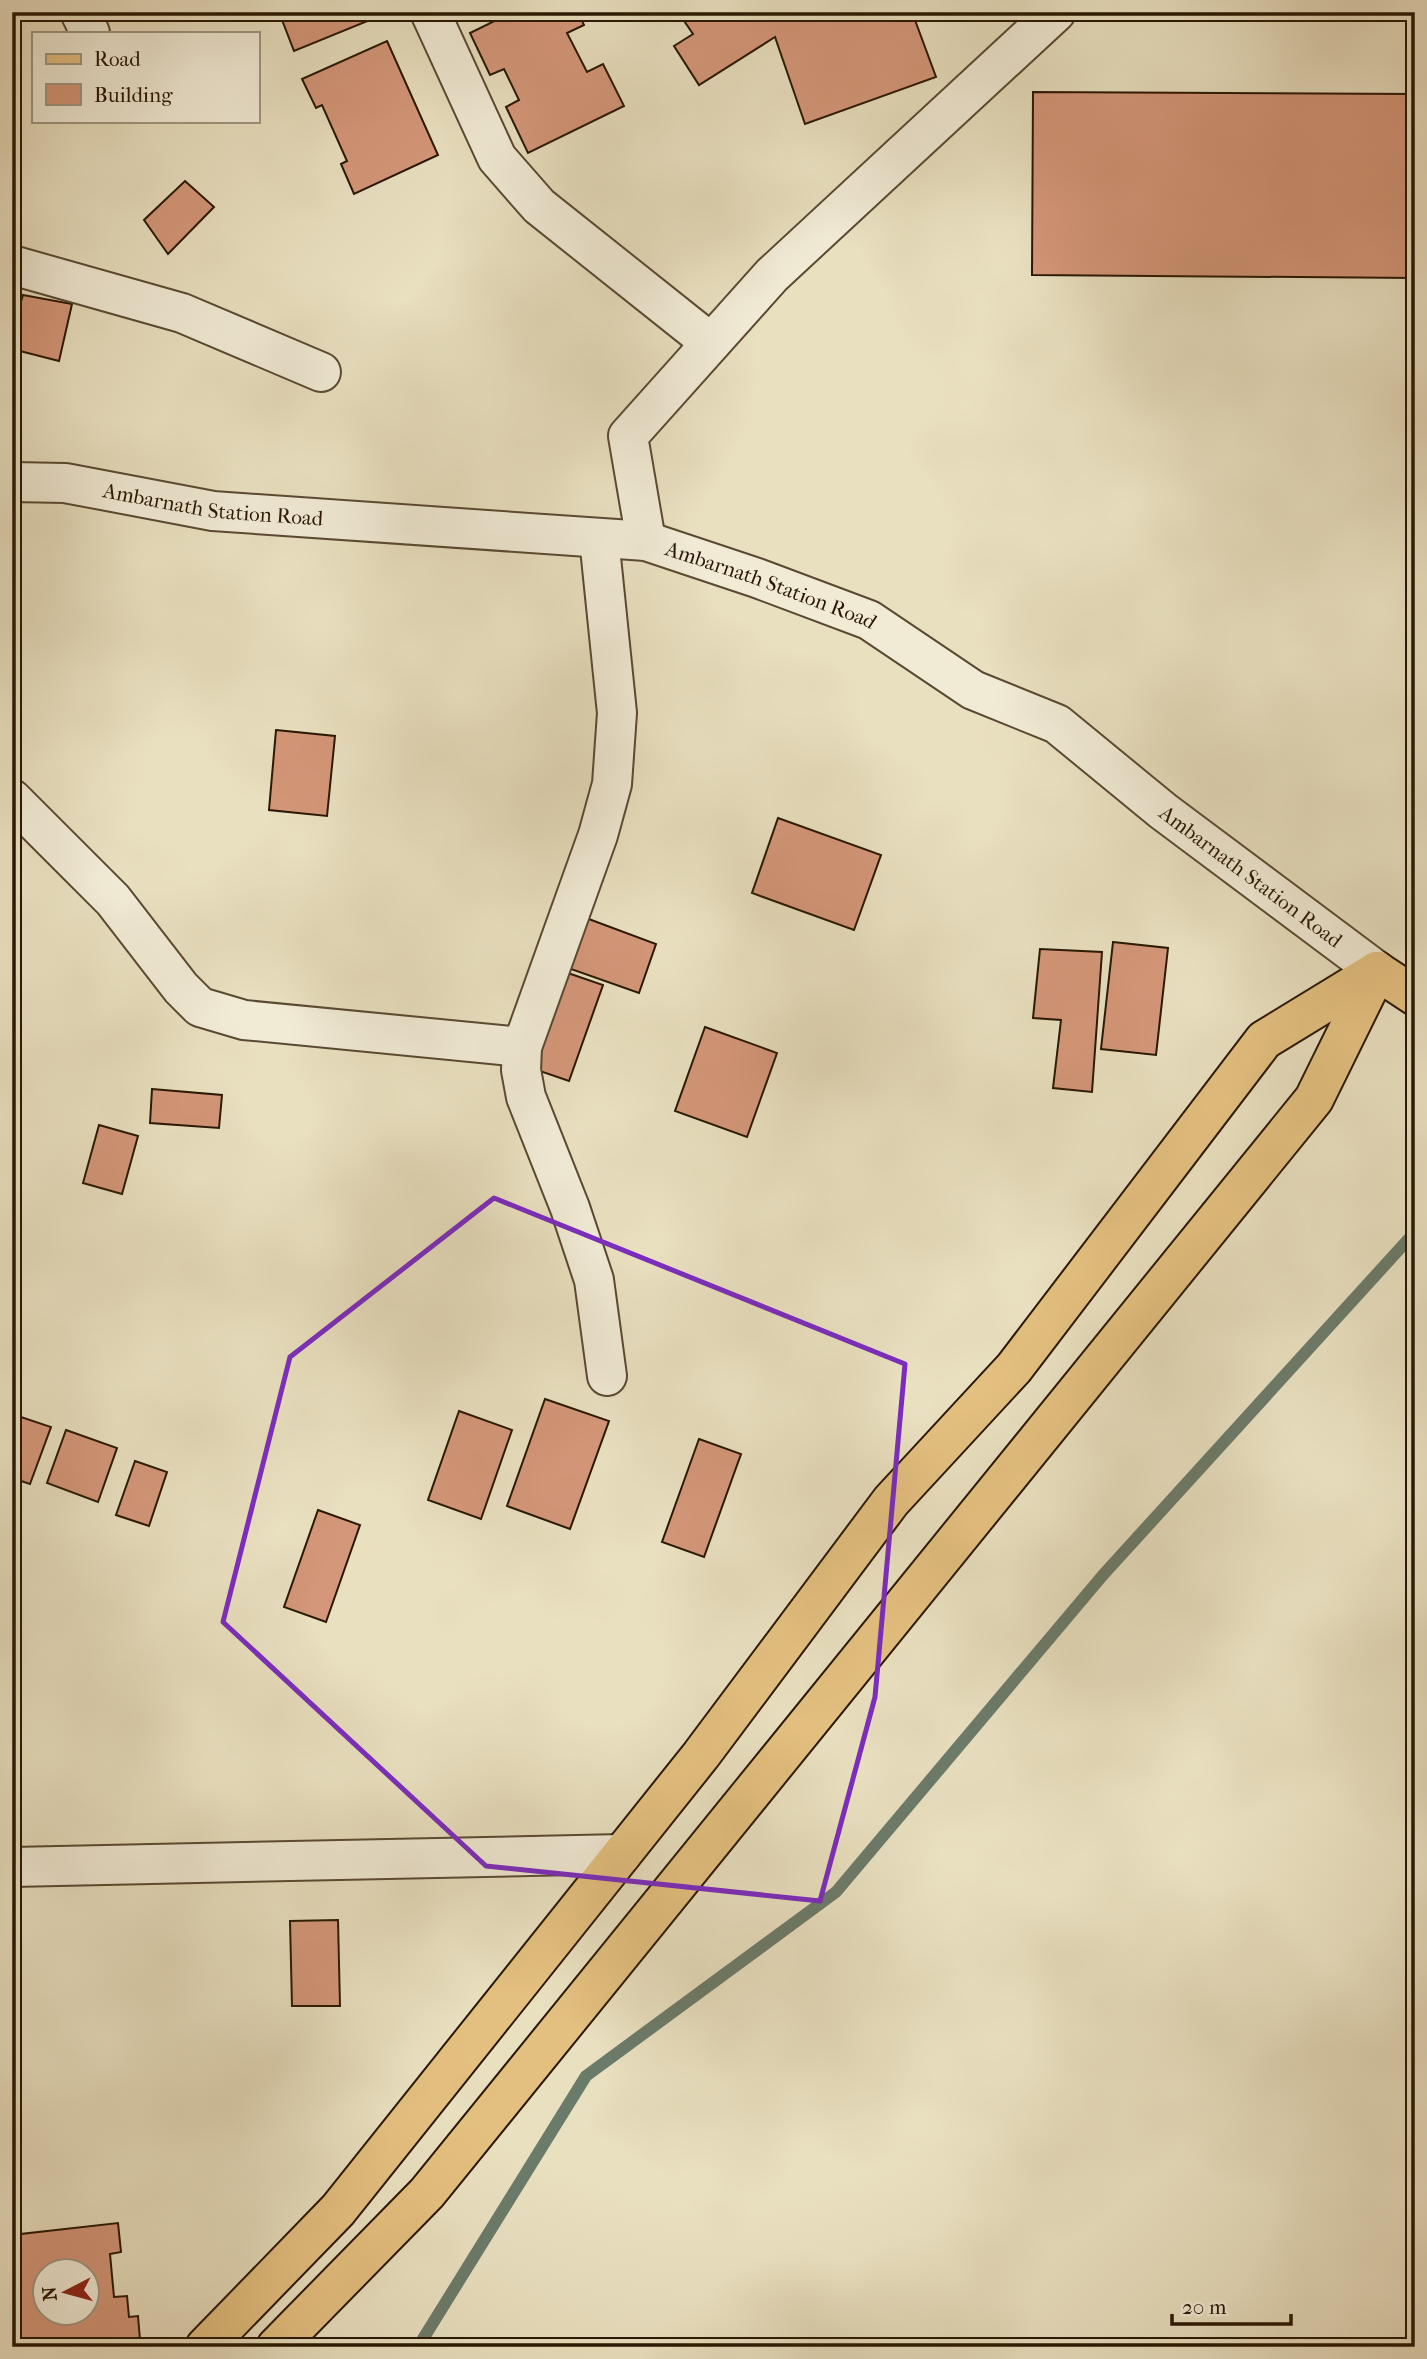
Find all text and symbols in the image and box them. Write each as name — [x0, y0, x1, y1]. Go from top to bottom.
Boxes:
legend — [32, 32, 259, 122]
text: Road — [94, 47, 141, 71]
text: Building — [94, 83, 173, 107]
street label: Ambarnath Station Road — [100, 478, 324, 531]
street label: Ambarnath Station Road — [661, 536, 882, 634]
street label: Ambarnath Station Road — [1154, 800, 1347, 953]
north arrow — [32, 2258, 102, 2328]
scale bar — [1172, 2282, 1290, 2326]
text: N — [38, 2285, 62, 2302]
text: 20 m — [1182, 2295, 1227, 2319]

